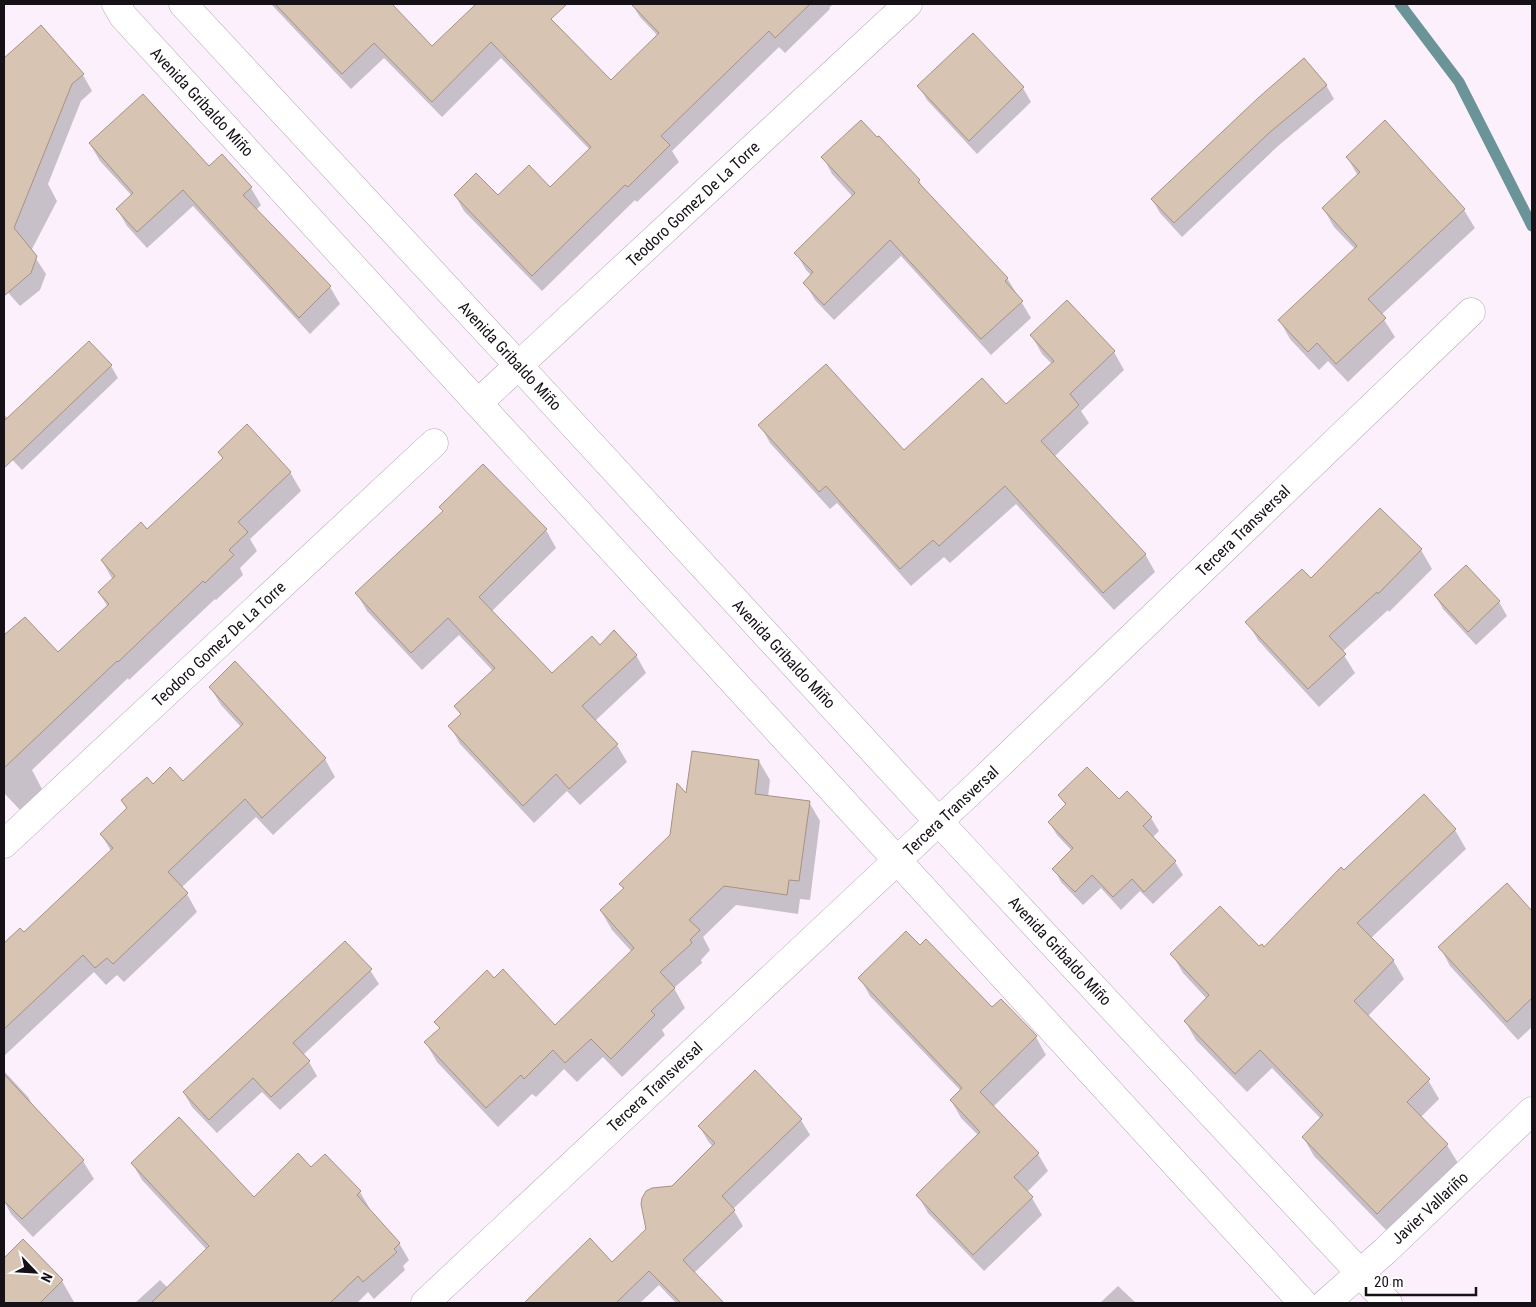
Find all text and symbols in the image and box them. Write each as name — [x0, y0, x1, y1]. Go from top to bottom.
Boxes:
street label: Avenida Gribaldo Miño — [147, 44, 257, 160]
street label: Teodoro Gomez De La Torre — [623, 137, 763, 271]
street label: Avenida Gribaldo Miño — [455, 298, 565, 414]
street label: Tercera Transversal — [1192, 481, 1294, 581]
street label: Teodoro Gomez De La Torre — [149, 577, 289, 711]
street label: Avenida Gribaldo Miño — [729, 596, 839, 712]
street label: Tercera Transversal — [900, 762, 1002, 860]
street label: Avenida Gribaldo Miño — [1005, 893, 1115, 1009]
street label: Tercera Transversal — [604, 1038, 706, 1136]
street label: Javier Vallariño — [1388, 1168, 1472, 1248]
north arrow — [10, 1247, 60, 1297]
scale bar — [1366, 1264, 1476, 1296]
text: N — [38, 1270, 56, 1285]
text: 20 m — [1374, 1273, 1404, 1291]

